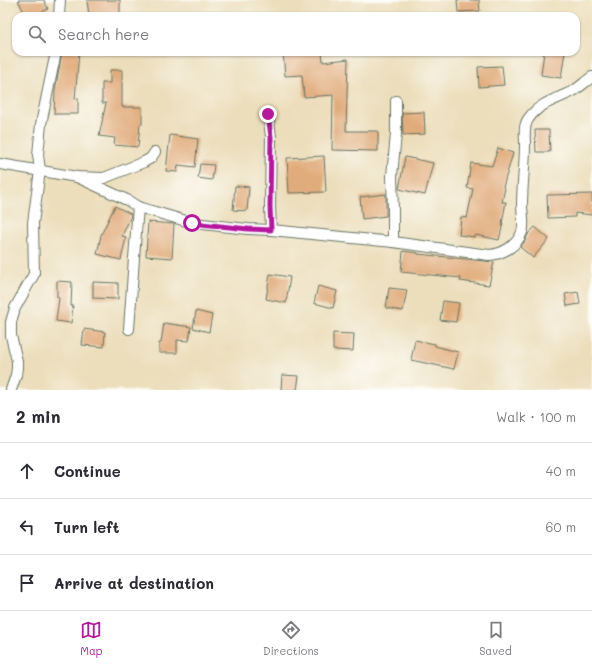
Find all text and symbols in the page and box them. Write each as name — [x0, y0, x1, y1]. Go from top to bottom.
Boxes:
search box — [12, 12, 580, 56]
icon: search — [26, 23, 48, 45]
text: Search here — [58, 24, 149, 44]
route end — [259, 105, 277, 123]
route start — [183, 214, 201, 232]
text: 2 min — [16, 405, 61, 427]
text: Walk · 100 m — [496, 408, 576, 425]
icon: ahead — [16, 460, 38, 482]
text: Continue — [54, 461, 121, 481]
text: 40 m — [546, 462, 576, 479]
icon: left — [16, 516, 38, 538]
text: Turn left — [54, 517, 119, 537]
text: 60 m — [546, 518, 576, 535]
icon: arrive — [16, 572, 38, 594]
text: Arrive at destination — [54, 573, 214, 593]
tab: Map — [80, 619, 103, 658]
tab: Directions — [263, 619, 319, 658]
tab: Saved — [479, 619, 512, 658]

